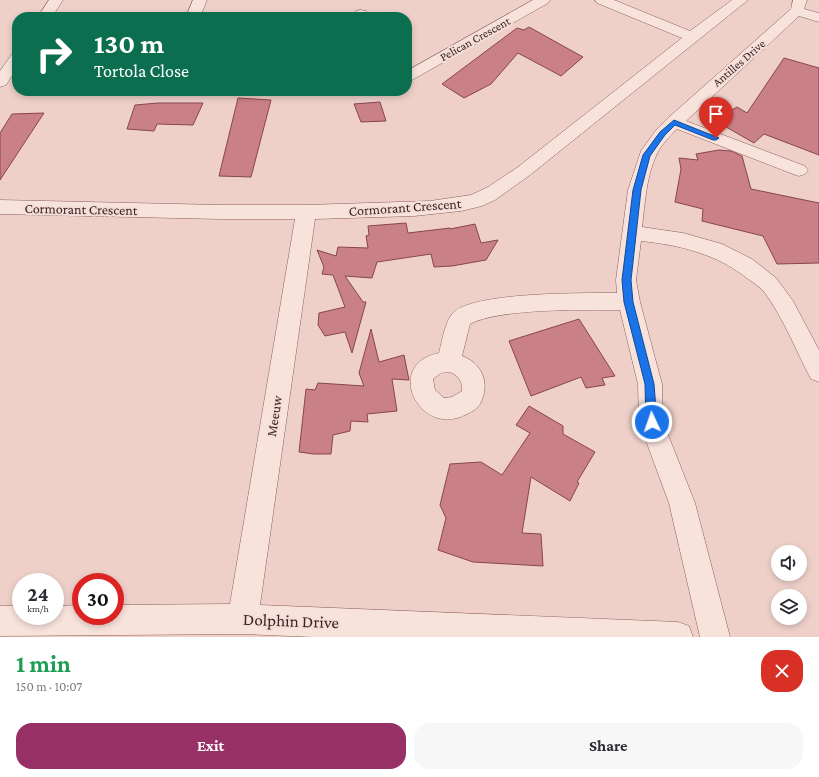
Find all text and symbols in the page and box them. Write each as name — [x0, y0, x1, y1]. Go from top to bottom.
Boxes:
street label: Pelican Crescent — [437, 13, 514, 64]
icon: right — [28, 28, 80, 80]
text: 130 m — [94, 28, 164, 59]
street label: Antilles Drive — [710, 36, 768, 90]
text: Tortola Close — [94, 61, 189, 81]
pin — [699, 97, 733, 138]
icon: arrive — [705, 103, 727, 125]
street label: Cormorant Crescent — [348, 195, 462, 219]
street label: Cormorant Crescent — [24, 200, 138, 218]
street label: Meeuw — [263, 393, 285, 438]
position arrow — [631, 401, 673, 443]
map controls — [771, 545, 807, 625]
button: sound — [771, 545, 807, 581]
speed limit sign: 30 — [72, 573, 124, 625]
text: 24 — [28, 583, 48, 605]
button: layers — [771, 589, 807, 625]
text: km/h — [27, 603, 49, 614]
street label: Dolphin Drive — [243, 610, 339, 632]
text: 1 min — [16, 650, 71, 677]
button: close — [761, 650, 803, 692]
text: 150 m · 10:07 — [16, 679, 82, 694]
button: Exit — [16, 723, 406, 769]
button: Share — [414, 723, 803, 769]

